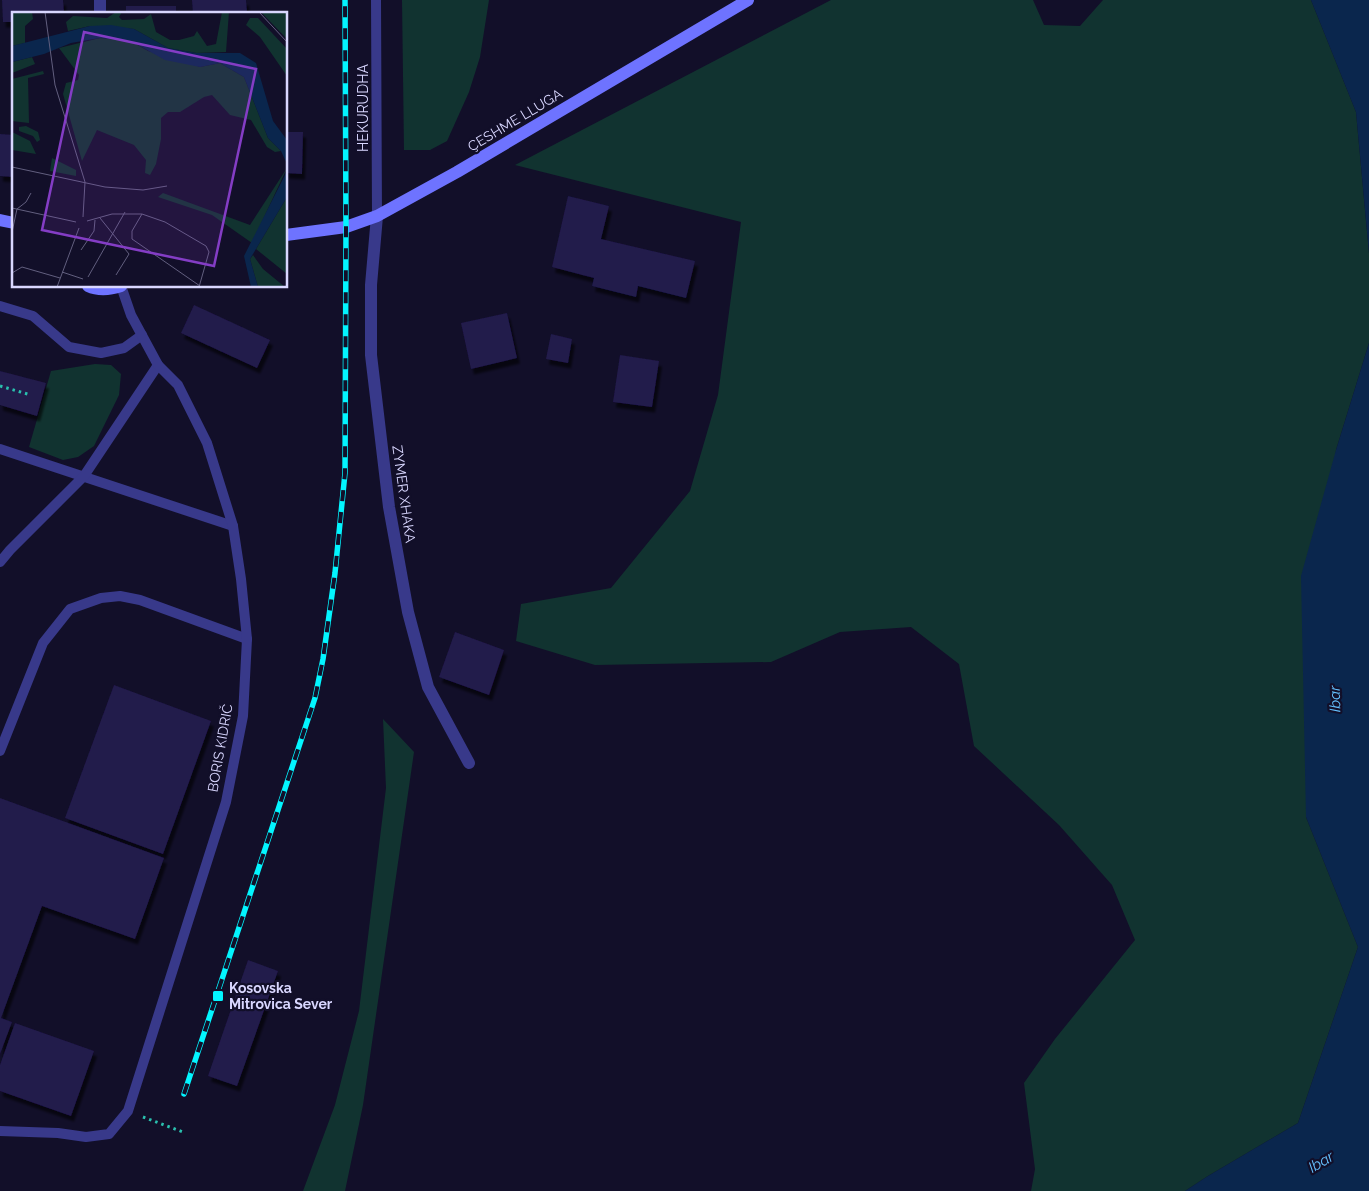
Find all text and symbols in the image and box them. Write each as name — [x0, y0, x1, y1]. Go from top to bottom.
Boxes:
inset map — [12, 12, 288, 288]
street label: HEKURUDHA — [355, 63, 371, 152]
street label: ÇESHME LLUGA — [465, 85, 566, 154]
street label: ZYMER XHAKA — [389, 444, 419, 544]
water label: Ibar — [1326, 685, 1344, 712]
street label: BORIS KIDRIČ — [202, 702, 236, 793]
place label: Kosovska Mitrovica Sever — [229, 980, 333, 1012]
marker: Kosovska Mitrovica Sever — [211, 989, 225, 1003]
water label: Ibar — [1305, 1147, 1338, 1177]

